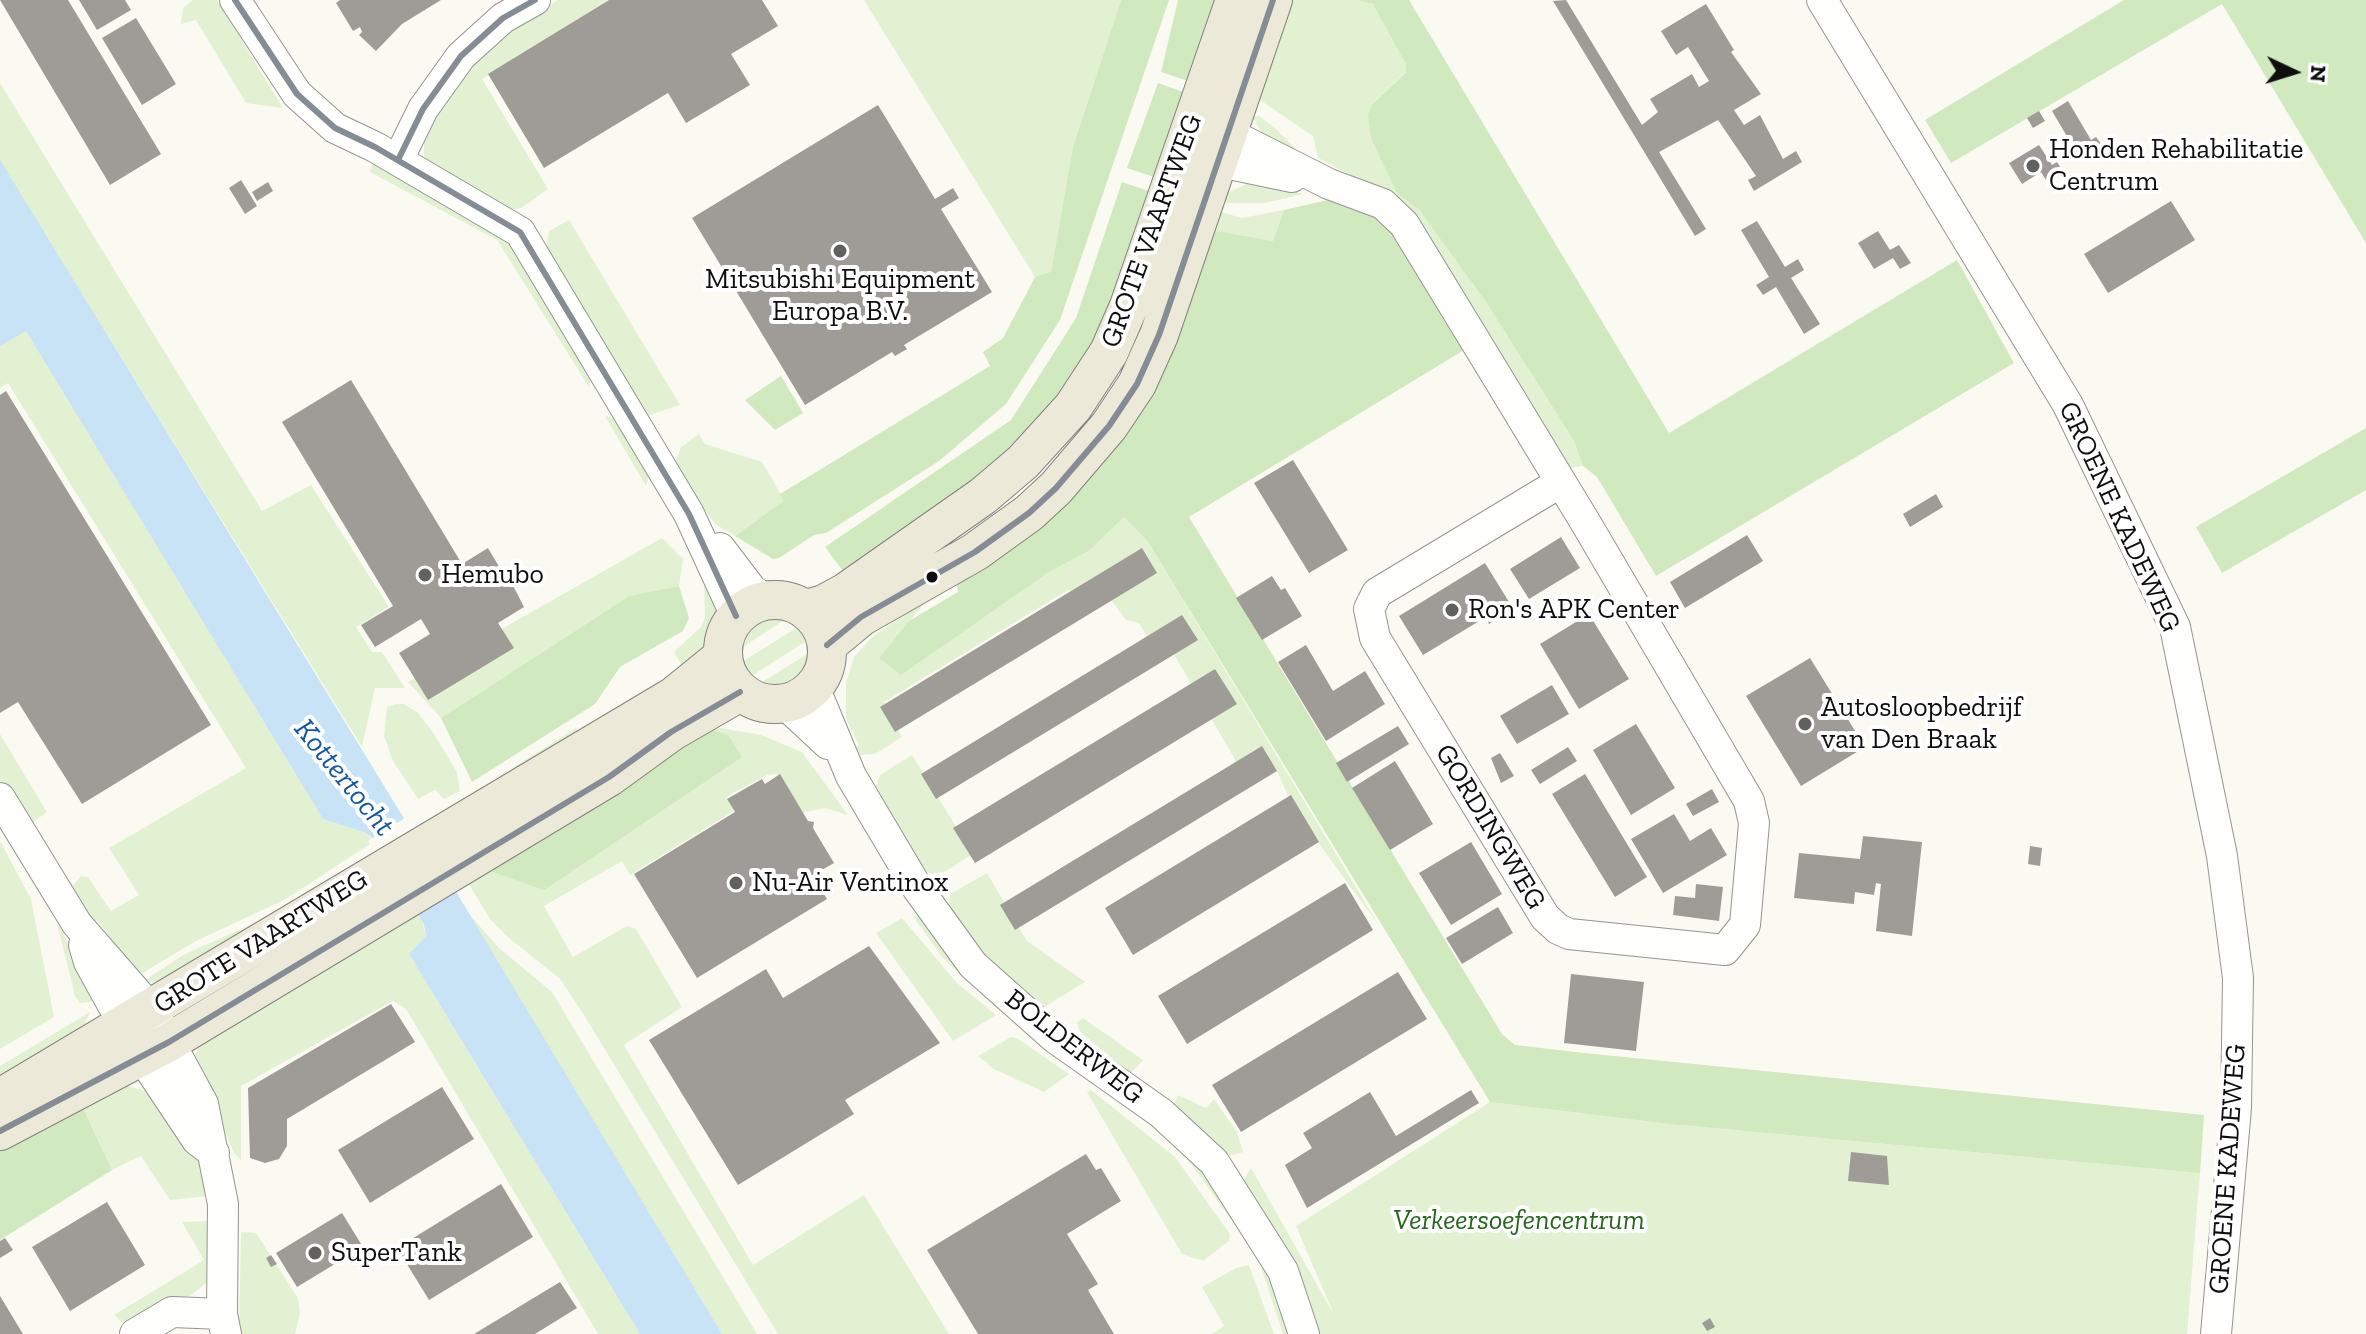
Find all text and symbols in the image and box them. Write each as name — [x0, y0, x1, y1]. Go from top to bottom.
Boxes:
north arrow — [2254, 32, 2334, 112]
text: N — [2304, 64, 2332, 83]
street label: GROTE VAARTWEG — [1094, 110, 1210, 352]
place label: Honden Rehabilitatie Centrum — [2049, 133, 2304, 199]
marker: Honden Rehabilitatie Centrum — [2024, 157, 2042, 175]
marker: Mitsubishi Equipment Europa B.V. — [831, 242, 849, 260]
place label: Mitsubishi Equipment Europa B.V. — [705, 263, 975, 329]
street label: GROENE KADEWEG — [2051, 396, 2187, 638]
place label: Hemubo — [441, 558, 544, 592]
marker: Hemubo — [416, 566, 434, 584]
unlabelled marker — [924, 569, 940, 585]
place label: Ron's APK Center — [1468, 593, 1680, 627]
marker: Ron's APK Center — [1443, 601, 1461, 619]
place label: Autosloopbedrijf van Den Braak — [1821, 691, 2022, 757]
water label: Kottertocht — [286, 712, 402, 844]
marker: Autosloopbedrijf van Den Braak — [1796, 715, 1814, 733]
street label: GORDINGWEG — [1428, 738, 1552, 916]
street label: GROTE VAARTWEG — [148, 863, 374, 1021]
place label: Nu-Air Ventinox — [752, 866, 948, 900]
marker: Nu-Air Ventinox — [727, 874, 745, 892]
street label: BOLDERWEG — [998, 982, 1150, 1112]
street label: GROENE KADEWEG — [2203, 1043, 2253, 1295]
park label: Verkeersoefencentrum — [1393, 1204, 1645, 1238]
place label: SuperTank — [331, 1236, 462, 1270]
marker: SuperTank — [306, 1244, 324, 1262]

